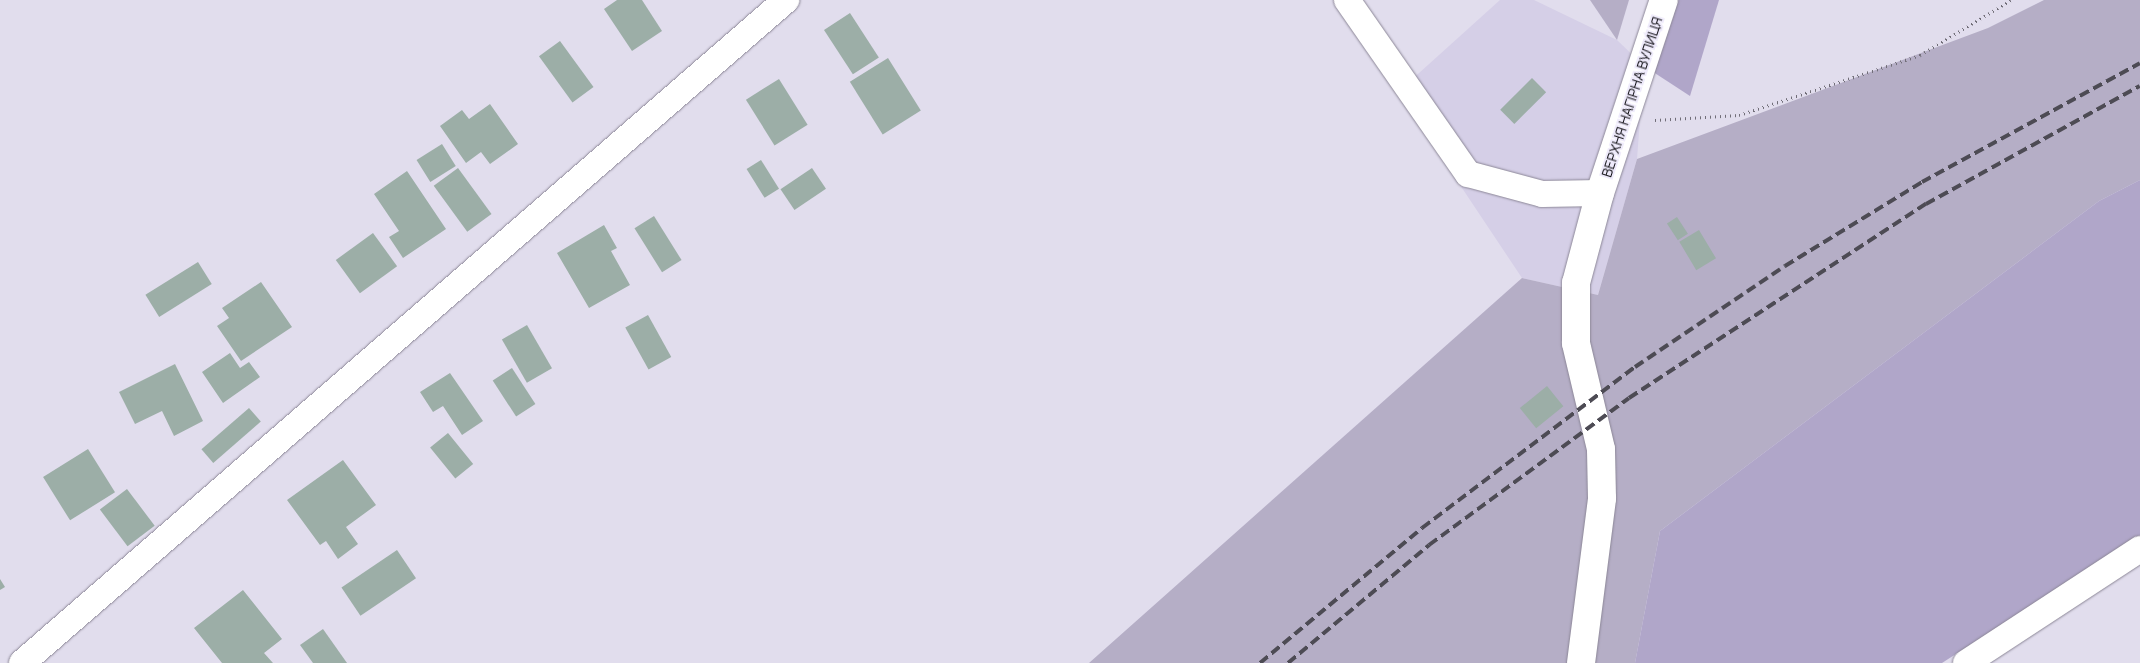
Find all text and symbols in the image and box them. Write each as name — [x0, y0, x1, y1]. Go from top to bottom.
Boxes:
street label: ВЕРХНЯ НАГІРНА ВУЛИЦЯ — [1598, 15, 1666, 179]

